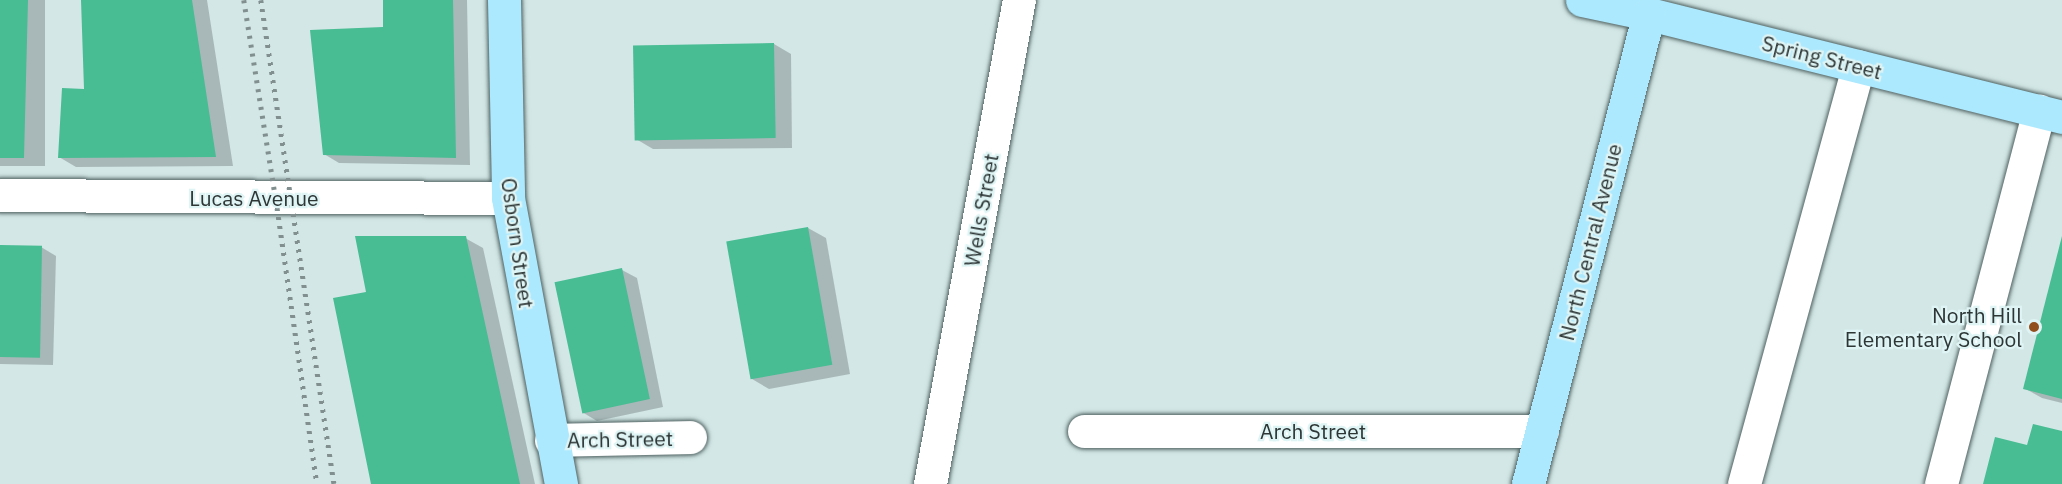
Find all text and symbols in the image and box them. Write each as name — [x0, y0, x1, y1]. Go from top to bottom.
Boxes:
street label: Spring Street — [1759, 30, 1885, 84]
street label: North Central Avenue — [1553, 141, 1627, 343]
street label: Wells Street — [959, 152, 1003, 268]
street label: Osborn Street — [496, 176, 540, 310]
street label: Lucas Avenue — [189, 185, 319, 211]
place label: North Hill Elementary School — [1845, 302, 2022, 352]
marker: North Hill Elementary School — [2027, 320, 2041, 334]
street label: Arch Street — [1260, 418, 1366, 444]
street label: Arch Street — [567, 425, 673, 453]

